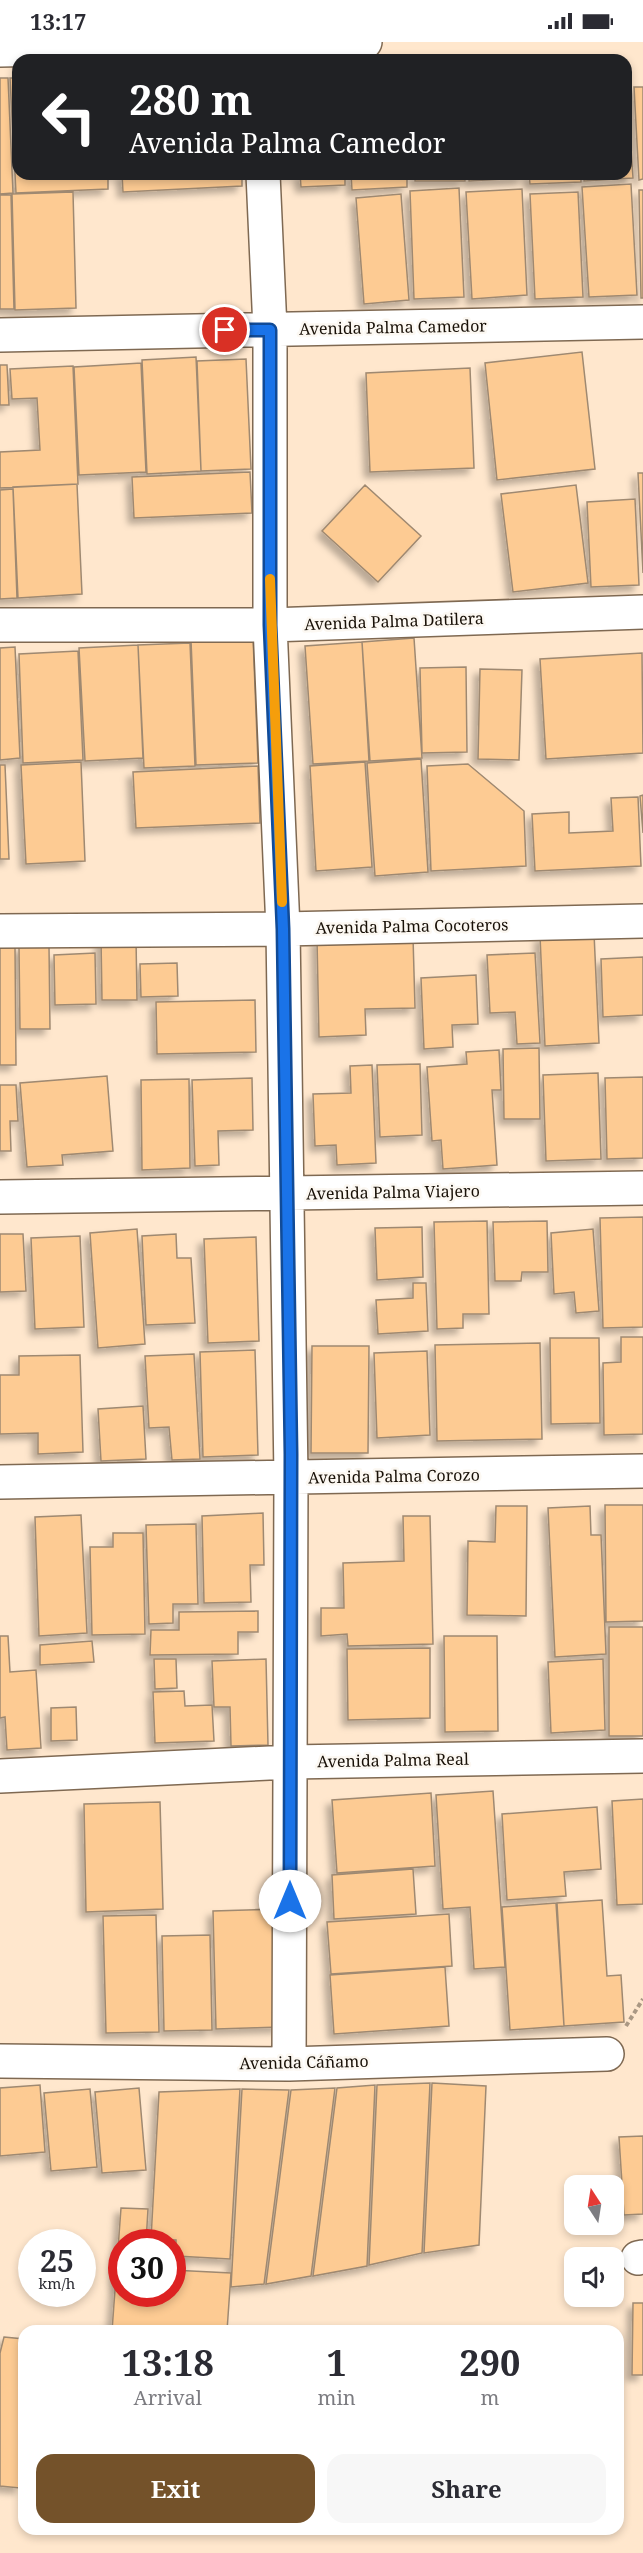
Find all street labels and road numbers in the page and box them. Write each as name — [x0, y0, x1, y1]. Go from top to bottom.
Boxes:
street label: Avenida Palma Camedor — [299, 314, 487, 340]
street label: Avenida Palma Datilera — [304, 607, 484, 635]
street label: Avenida Palma Cocoteros — [315, 913, 509, 939]
street label: Avenida Palma Viajero — [306, 1179, 480, 1205]
street label: Avenida Palma Corozo — [308, 1464, 480, 1488]
street label: Avenida Palma Real — [317, 1748, 469, 1772]
street label: Avenida Cáñamo — [239, 2050, 369, 2074]

